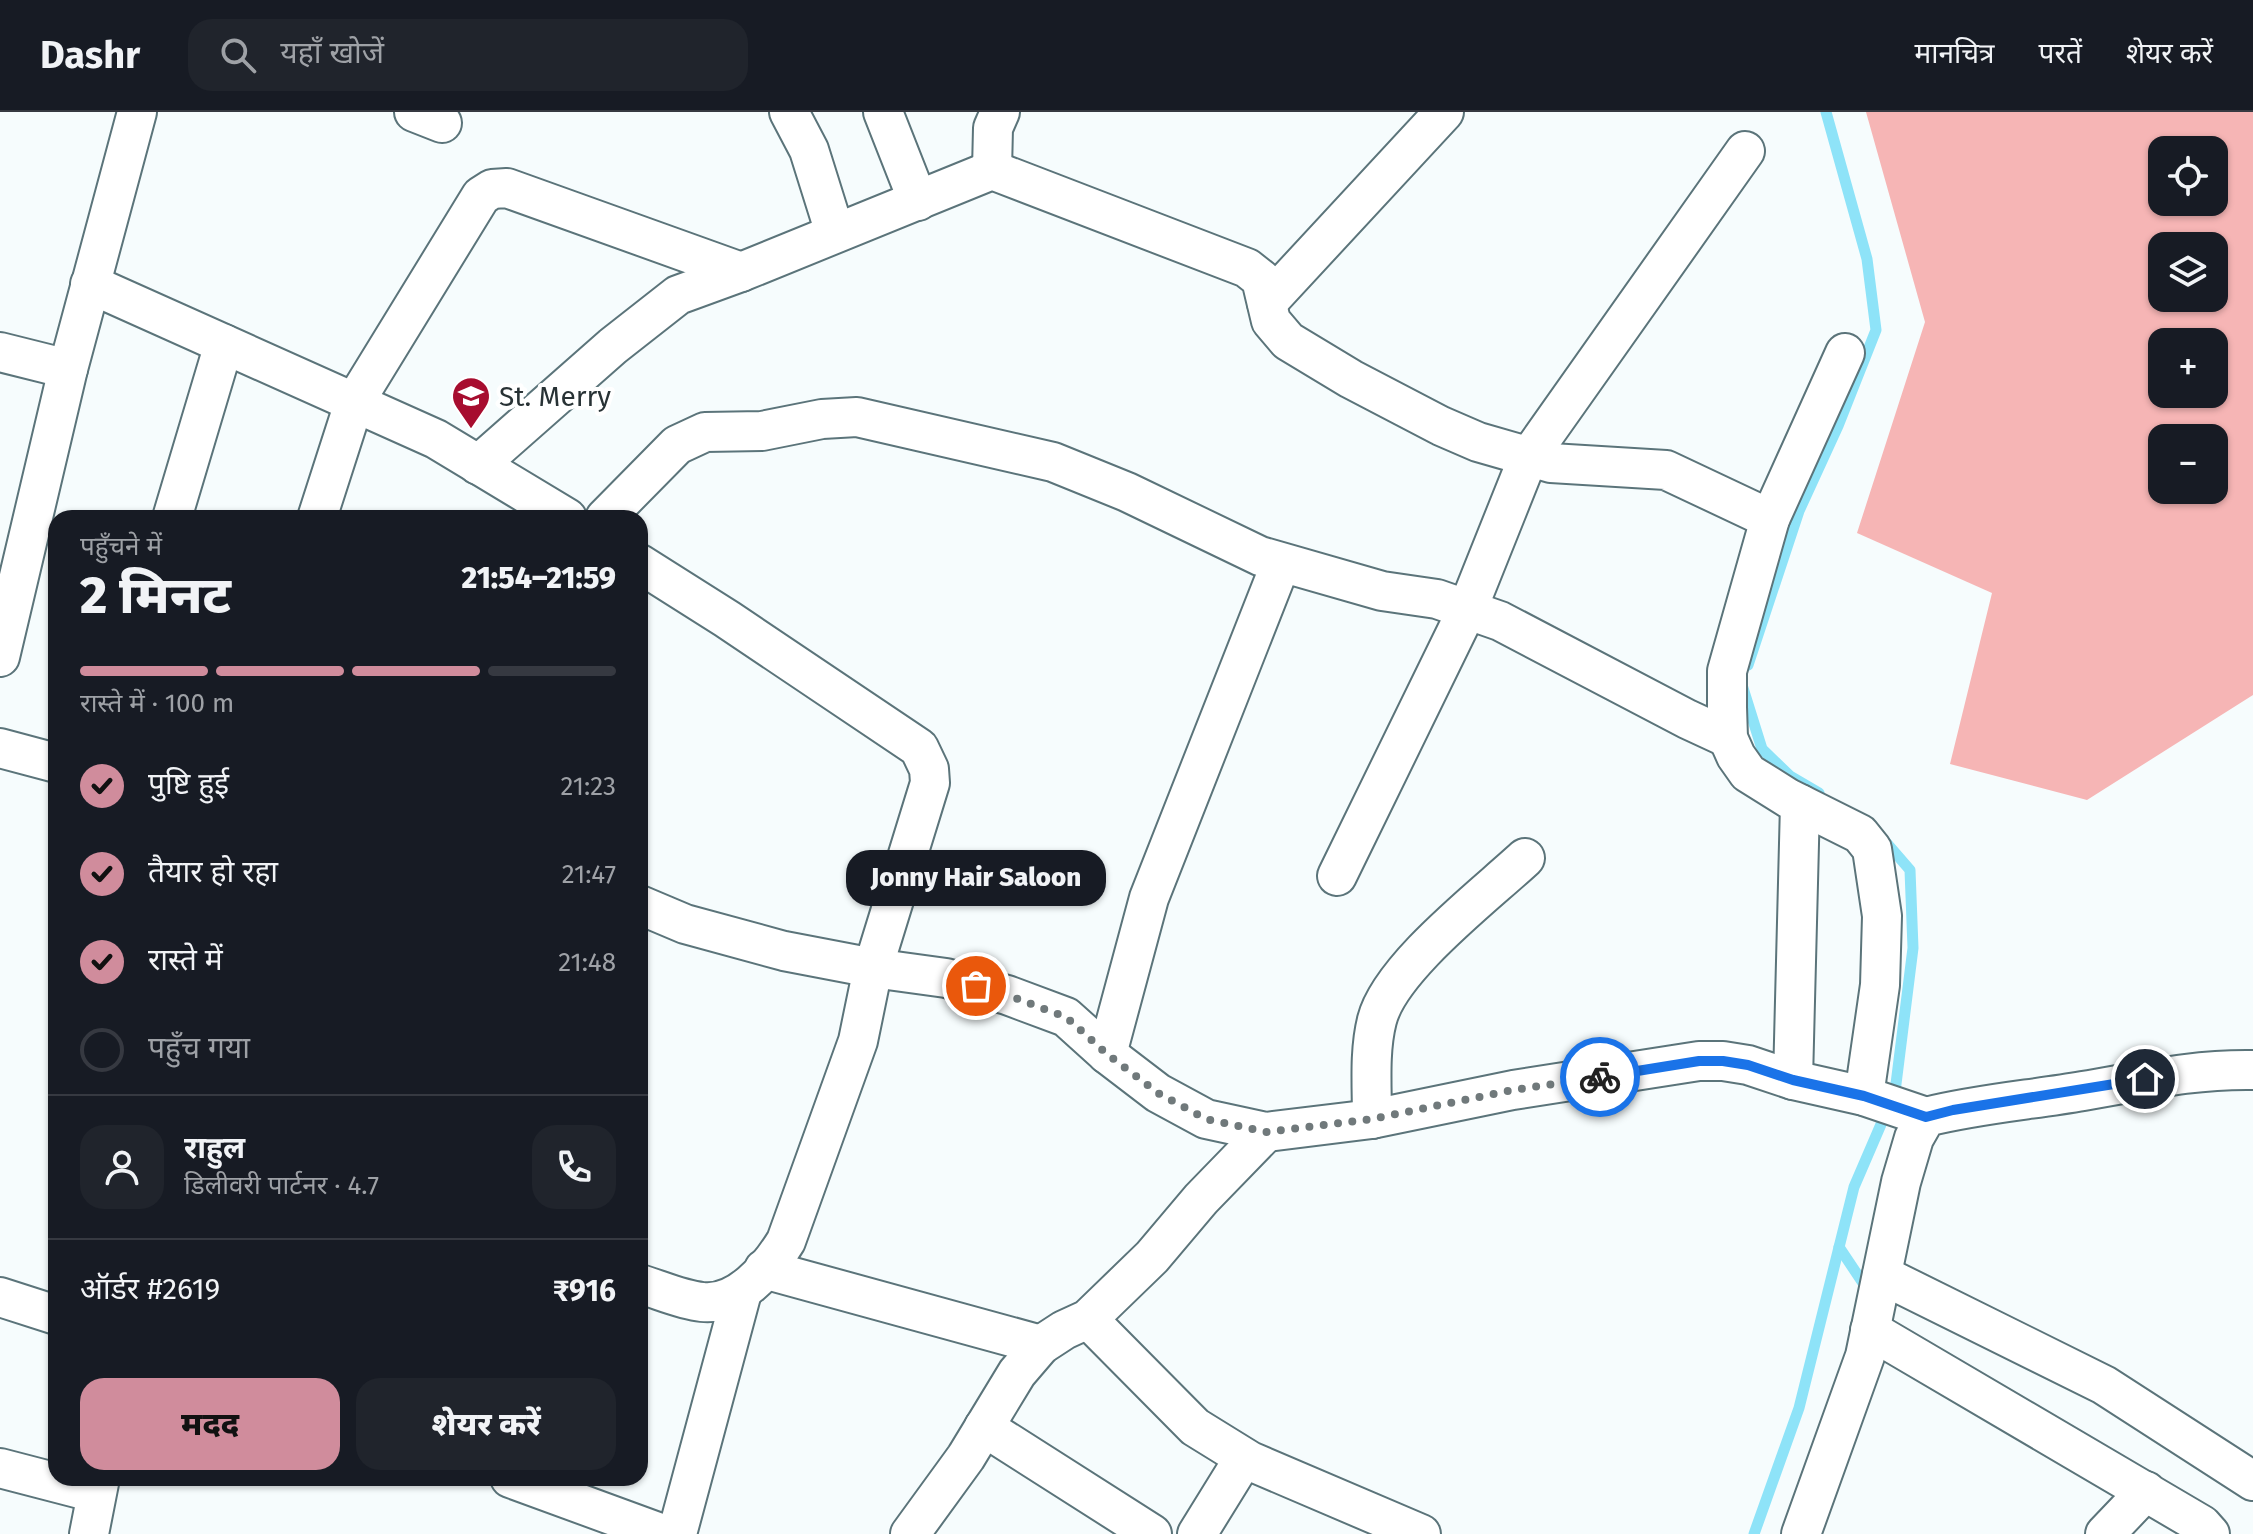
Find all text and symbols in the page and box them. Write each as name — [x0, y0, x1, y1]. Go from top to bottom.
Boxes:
search box — [188, 19, 748, 91]
text: Dashr — [40, 32, 140, 78]
icon: search — [216, 33, 260, 77]
text: यहाँ खोजें — [280, 35, 384, 71]
text: मानचित्र — [1915, 37, 1995, 70]
text: परतें — [2039, 37, 2082, 70]
text: शेयर करें — [2126, 37, 2213, 70]
map controls — [2148, 136, 2228, 504]
button: locate — [2148, 136, 2228, 216]
button: layers — [2148, 232, 2228, 312]
button: + — [2148, 328, 2228, 408]
school or university icon: St. Merry — [450, 375, 492, 430]
place label: St. Merry — [499, 380, 611, 413]
button: − — [2148, 424, 2228, 504]
text: पहुँचने में — [80, 531, 162, 562]
text: 21:54–21:59 — [462, 560, 616, 596]
text: 2 मिनट — [80, 564, 231, 627]
text: रास्ते में · 100 m — [80, 688, 234, 719]
icon: check — [80, 764, 124, 808]
text: पुष्टि हुई — [148, 766, 229, 802]
text: 21:23 — [561, 771, 616, 802]
callout: Jonny Hair Saloon — [846, 850, 1106, 906]
icon: check — [80, 852, 124, 896]
text: तैयार हो रहा — [148, 854, 278, 890]
text: 21:47 — [562, 859, 616, 890]
text: Jonny Hair Saloon — [871, 862, 1081, 893]
icon: check — [80, 940, 124, 984]
text: रास्ते में — [148, 942, 223, 978]
text: 21:48 — [558, 947, 616, 978]
pin — [942, 952, 1010, 1020]
icon: bag — [954, 964, 998, 1008]
text: पहुँच गया — [148, 1030, 250, 1066]
courier — [1560, 1037, 1640, 1117]
pin — [2111, 1045, 2179, 1113]
icon: bike — [1578, 1055, 1622, 1099]
icon: home — [2123, 1057, 2167, 1101]
button: person — [80, 1125, 164, 1209]
button: phone — [532, 1125, 616, 1209]
text: राहुल — [184, 1130, 245, 1166]
text: डिलीवरी पार्टनर · 4.7 — [184, 1170, 379, 1201]
text: ऑर्डर #2619 — [80, 1271, 220, 1307]
text: ₹916 — [553, 1273, 616, 1309]
button: मदद — [80, 1378, 340, 1470]
button: शेयर करें — [356, 1378, 616, 1470]

